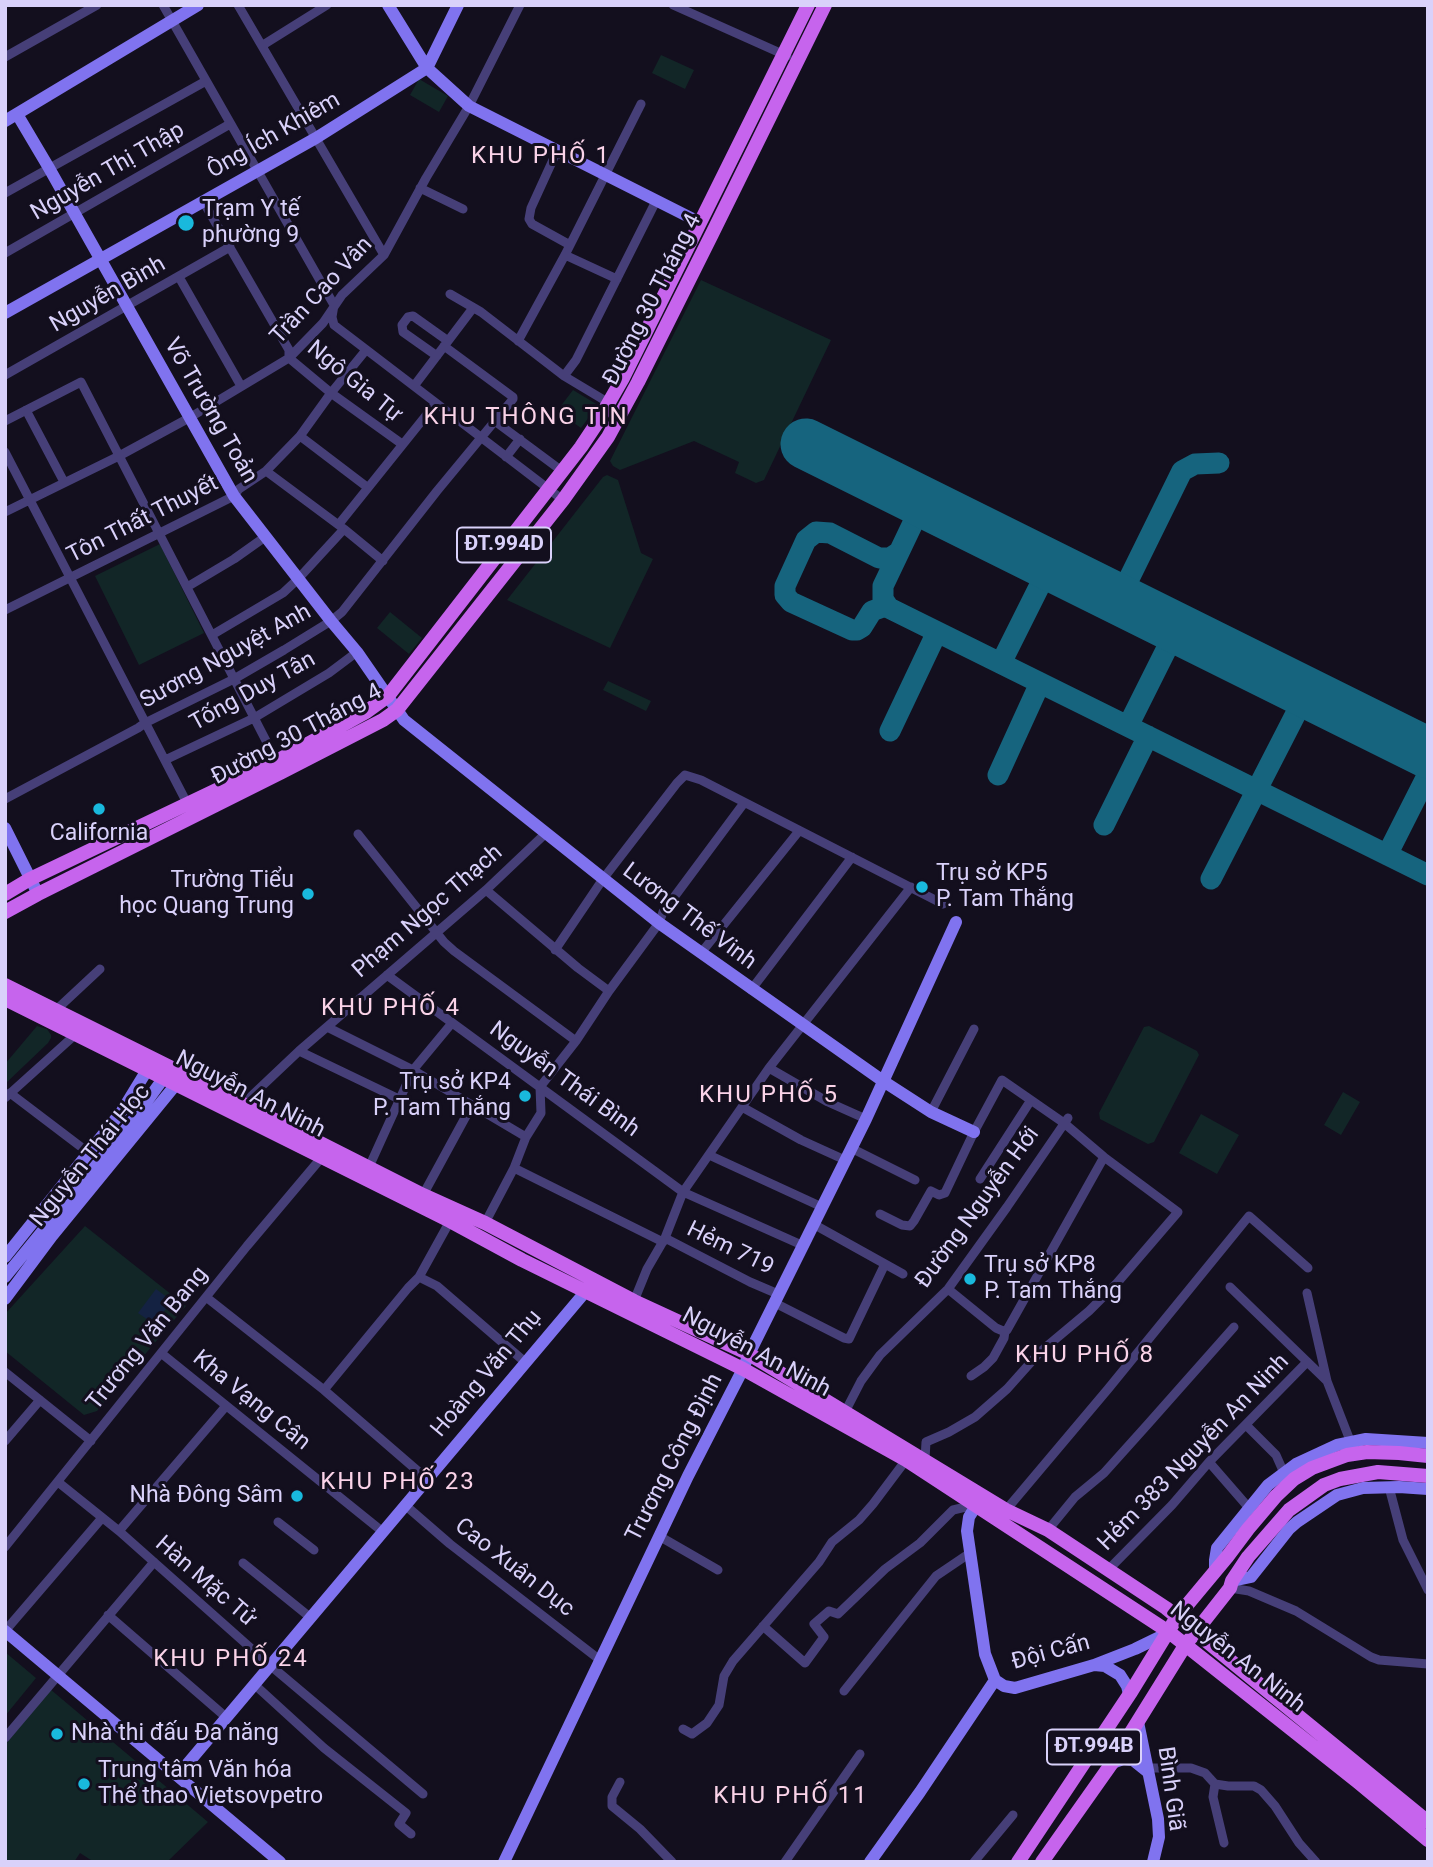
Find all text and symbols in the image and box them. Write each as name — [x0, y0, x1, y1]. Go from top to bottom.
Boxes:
street label: Ông Ích Khiêm — [203, 87, 345, 185]
street label: Nguyễn Thị Thập — [26, 117, 190, 227]
district label: KHU PHỐ 1 — [472, 143, 610, 171]
place label: Trạm Y tế phường 9 — [202, 196, 300, 250]
street label: Đường 30 Tháng 4 — [598, 210, 708, 390]
marker: Trạm Y tế phường 9 — [176, 213, 196, 233]
street label: Trần Cao Vân — [265, 232, 379, 350]
street label: Nguyễn Bình — [45, 251, 171, 339]
street label: Võ Trường Toản — [157, 333, 263, 489]
street label: Ngô Gia Tự — [301, 335, 407, 429]
district label: KHU THÔNG TIN — [425, 404, 627, 432]
street label: Tôn Thất Thuyết — [63, 470, 223, 570]
road number: ĐT.994D — [457, 528, 551, 562]
street label: Sương Nguyệt Anh — [136, 599, 316, 715]
street label: Tống Duy Tân — [185, 646, 321, 738]
street label: Đường 30 Tháng 4 — [207, 678, 387, 792]
marker: California — [91, 801, 107, 817]
place label: California — [50, 820, 148, 848]
street label: Phạm Ngọc Thạch — [347, 839, 509, 985]
street label: Lương Thế Vinh — [617, 858, 761, 976]
place label: Trụ sở KP5 P. Tam Thắng — [936, 860, 1074, 914]
place label: Trường Tiểu học Quang Trung — [119, 867, 294, 921]
marker: Trụ sở KP5 P. Tam Thắng — [914, 879, 930, 895]
marker: Trường Tiểu học Quang Trung — [300, 886, 316, 902]
district label: KHU PHỐ 4 — [322, 995, 460, 1023]
street label: Nguyễn Thái Bình — [484, 1016, 644, 1144]
street label: Nguyễn An Ninh — [171, 1045, 329, 1145]
place label: Trụ sở KP4 P. Tam Thắng — [373, 1069, 511, 1123]
street label: Nguyễn Thái Học — [25, 1079, 157, 1233]
district label: KHU PHỐ 5 — [700, 1082, 838, 1110]
marker: Trụ sở KP4 P. Tam Thắng — [517, 1088, 533, 1104]
street label: Đường Nguyễn Hới — [910, 1122, 1046, 1294]
street label: Hẻm 719 — [682, 1216, 778, 1282]
place label: Trụ sở KP8 P. Tam Thắng — [984, 1252, 1122, 1306]
street label: Trương Văn Bang — [82, 1262, 214, 1416]
marker: Trụ sở KP8 P. Tam Thắng — [962, 1271, 978, 1287]
street label: Nguyễn An Ninh — [677, 1302, 835, 1404]
street label: Hoàng Văn Thụ — [426, 1305, 548, 1443]
district label: KHU PHỐ 8 — [1016, 1342, 1154, 1370]
street label: Kha Vạng Cân — [187, 1345, 315, 1457]
street label: Hẻm 383 Nguyễn An Ninh — [1093, 1349, 1295, 1557]
street label: Trương Công Định — [621, 1369, 729, 1547]
district label: KHU PHỐ 23 — [322, 1469, 474, 1497]
place label: Nhà Đông Sâm — [130, 1482, 283, 1510]
marker: Nhà Đông Sâm — [289, 1488, 305, 1504]
street label: Cao Xuân Dục — [449, 1513, 579, 1623]
street label: Hàn Mặc Tử — [149, 1531, 261, 1633]
street label: Nguyễn An Ninh — [1164, 1597, 1310, 1719]
street label: Đội Cấn — [1009, 1629, 1093, 1677]
district label: KHU PHỐ 24 — [155, 1646, 307, 1674]
place label: Nhà thi đấu Đa năng — [71, 1720, 279, 1748]
marker: Nhà thi đấu Đa năng — [49, 1726, 65, 1742]
road number: ĐT.994B — [1047, 1730, 1141, 1764]
street label: Bình Giã — [1150, 1745, 1190, 1833]
place label: Trung tâm Văn hóa Thể thao Vietsovpetro — [98, 1757, 323, 1811]
marker: Trung tâm Văn hóa Thể thao Vietsovpetro — [76, 1776, 92, 1792]
district label: KHU PHỐ 11 — [715, 1783, 867, 1811]

